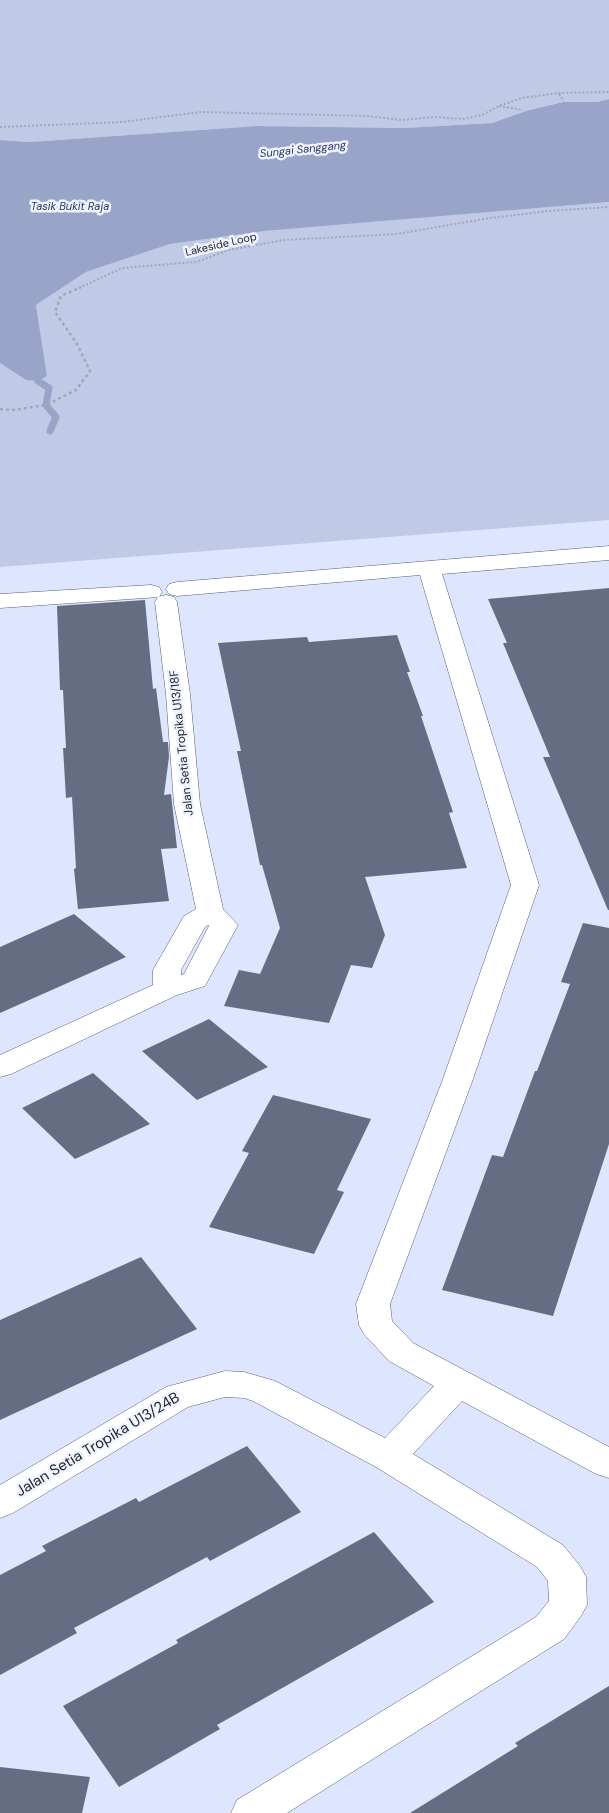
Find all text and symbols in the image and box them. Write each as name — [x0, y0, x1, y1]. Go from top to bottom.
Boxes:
water label: Sungai Sanggang — [259, 139, 347, 161]
water label: Tasik Bukit Raja — [31, 200, 109, 214]
street label: Lakeside Loop — [184, 230, 258, 260]
street label: Jalan Setia Tropika U13/18F — [167, 669, 197, 817]
street label: Jalan Setia Tropika U13/24B — [13, 1389, 183, 1501]

